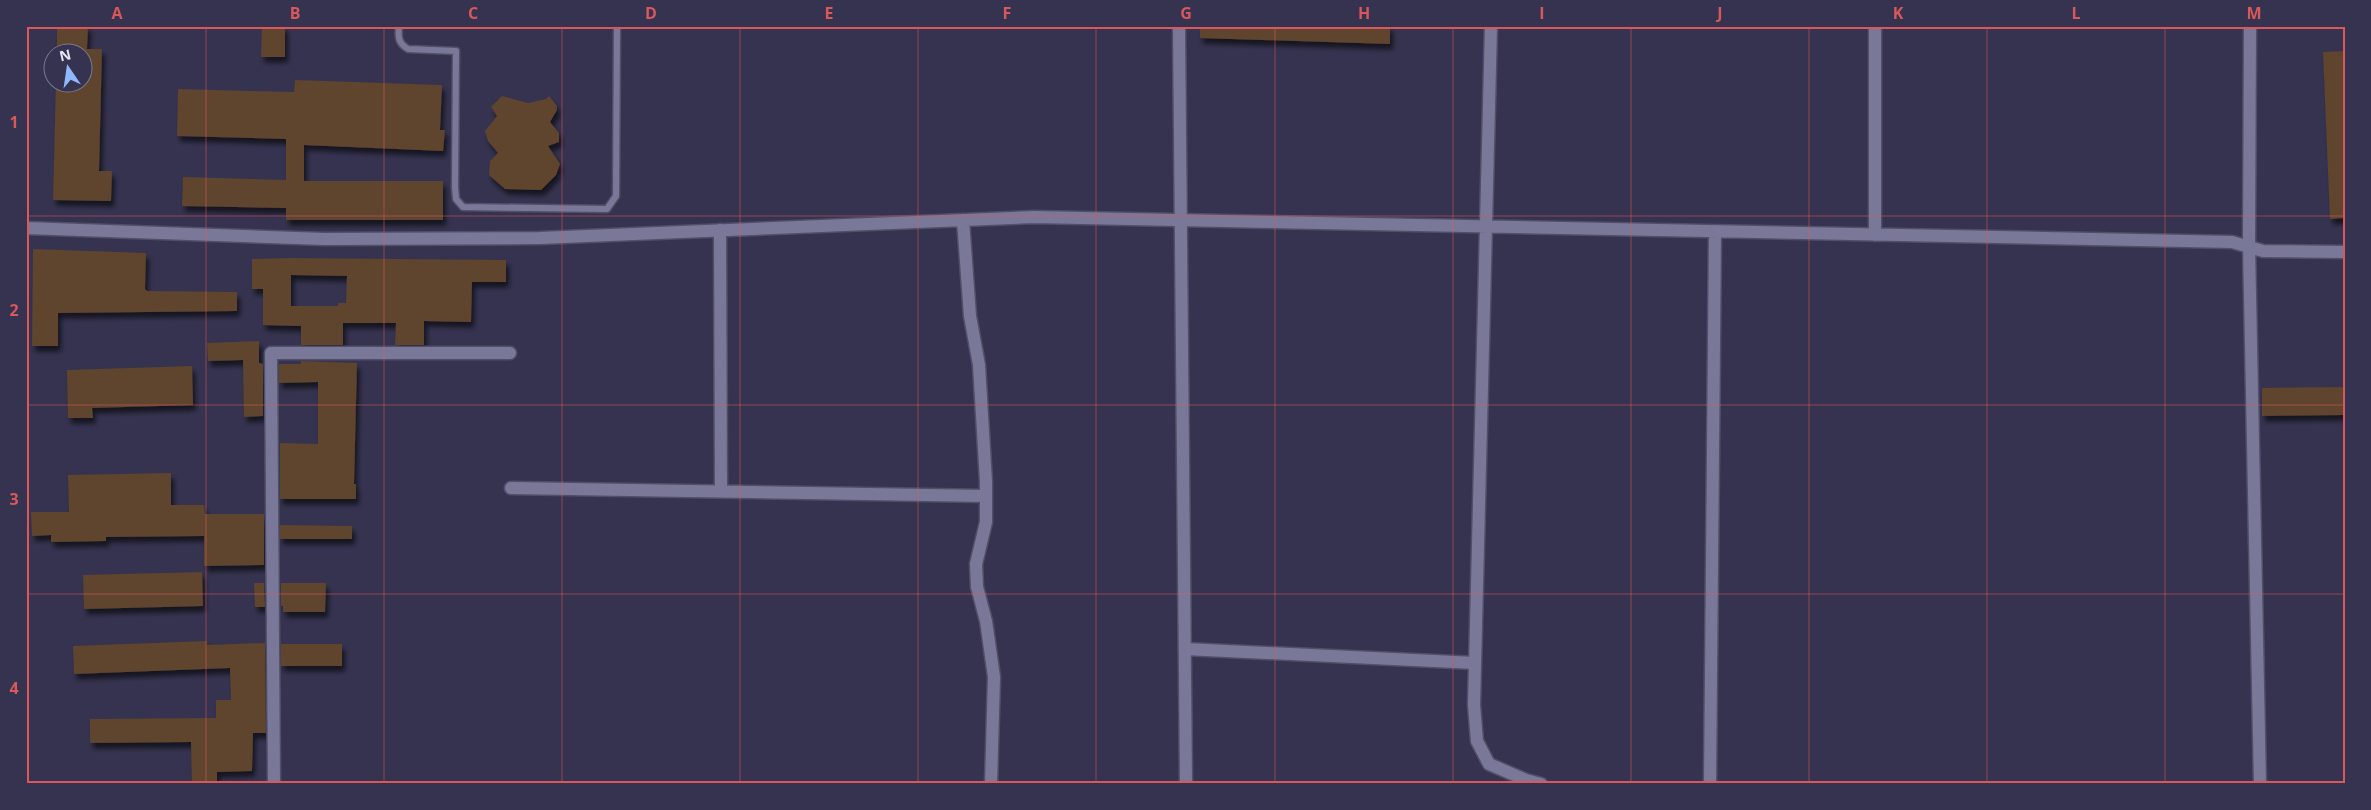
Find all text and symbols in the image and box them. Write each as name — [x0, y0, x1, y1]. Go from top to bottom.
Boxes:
text: A — [111, 2, 123, 24]
text: B — [290, 2, 300, 24]
text: C — [468, 2, 478, 24]
text: D — [645, 2, 657, 24]
text: E — [825, 2, 834, 24]
text: F — [1003, 2, 1011, 24]
text: G — [1180, 2, 1192, 24]
text: H — [1358, 2, 1370, 24]
text: I — [1539, 2, 1545, 24]
text: J — [1715, 2, 1723, 24]
text: K — [1893, 2, 1904, 24]
text: L — [2071, 2, 2081, 24]
text: M — [2246, 2, 2262, 24]
north arrow — [42, 42, 92, 92]
text: N — [57, 44, 73, 65]
text: 1 — [9, 111, 19, 133]
text: 2 — [9, 299, 19, 321]
text: 3 — [9, 488, 19, 510]
text: 4 — [9, 677, 19, 699]

